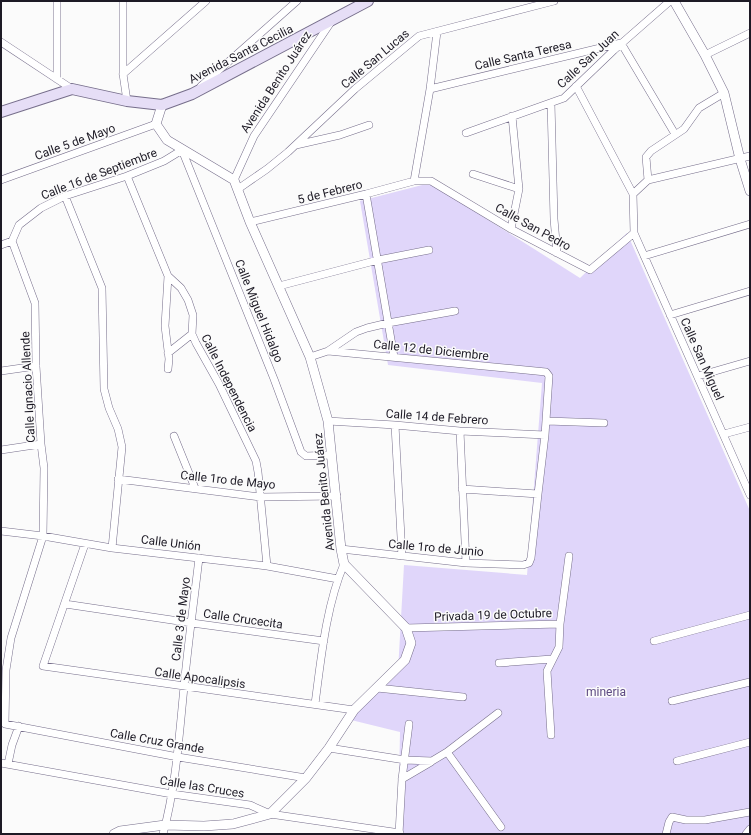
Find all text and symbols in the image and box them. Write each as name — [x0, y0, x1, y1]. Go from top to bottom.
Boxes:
street label: Avenida Santa Cecilia — [187, 22, 295, 86]
street label: Calle San Lucas — [338, 26, 412, 92]
street label: Calle San Juan — [554, 27, 622, 91]
street label: Avenida Benito Juárez — [238, 28, 314, 136]
street label: Calle Santa Teresa — [473, 37, 573, 73]
street label: Calle 5 de Mayo — [33, 121, 117, 163]
street label: Calle 16 de Septiembre — [39, 145, 159, 203]
street label: 5 de Febrero — [296, 177, 364, 207]
street label: Calle San Pedro — [493, 200, 573, 254]
street label: Calle Miguel Hidalgo — [232, 257, 286, 365]
street label: Calle San Miguel — [678, 316, 726, 402]
street label: Calle Ignacio Allende — [18, 331, 38, 443]
street label: Calle Independencia — [198, 332, 260, 434]
street label: Calle 12 de Diciembre — [373, 337, 489, 363]
street label: Calle 14 de Febrero — [385, 406, 489, 428]
street label: Avenida Benito Juárez — [311, 432, 337, 552]
street label: Calle 1ro de Mayo — [180, 468, 276, 492]
street label: Calle Unión — [140, 532, 202, 554]
street label: Calle 1ro de Junio — [388, 537, 484, 559]
street label: Calle 3 de Mayo — [169, 576, 193, 662]
street label: Calle Crucecita — [202, 606, 284, 632]
street label: Privada 19 de Octubre — [434, 606, 552, 624]
street label: Calle Apocalipsis — [154, 665, 246, 691]
park label: mineria — [586, 685, 626, 699]
street label: Calle Cruz Grande — [109, 726, 205, 756]
street label: Calle las Cruces — [159, 773, 245, 801]

